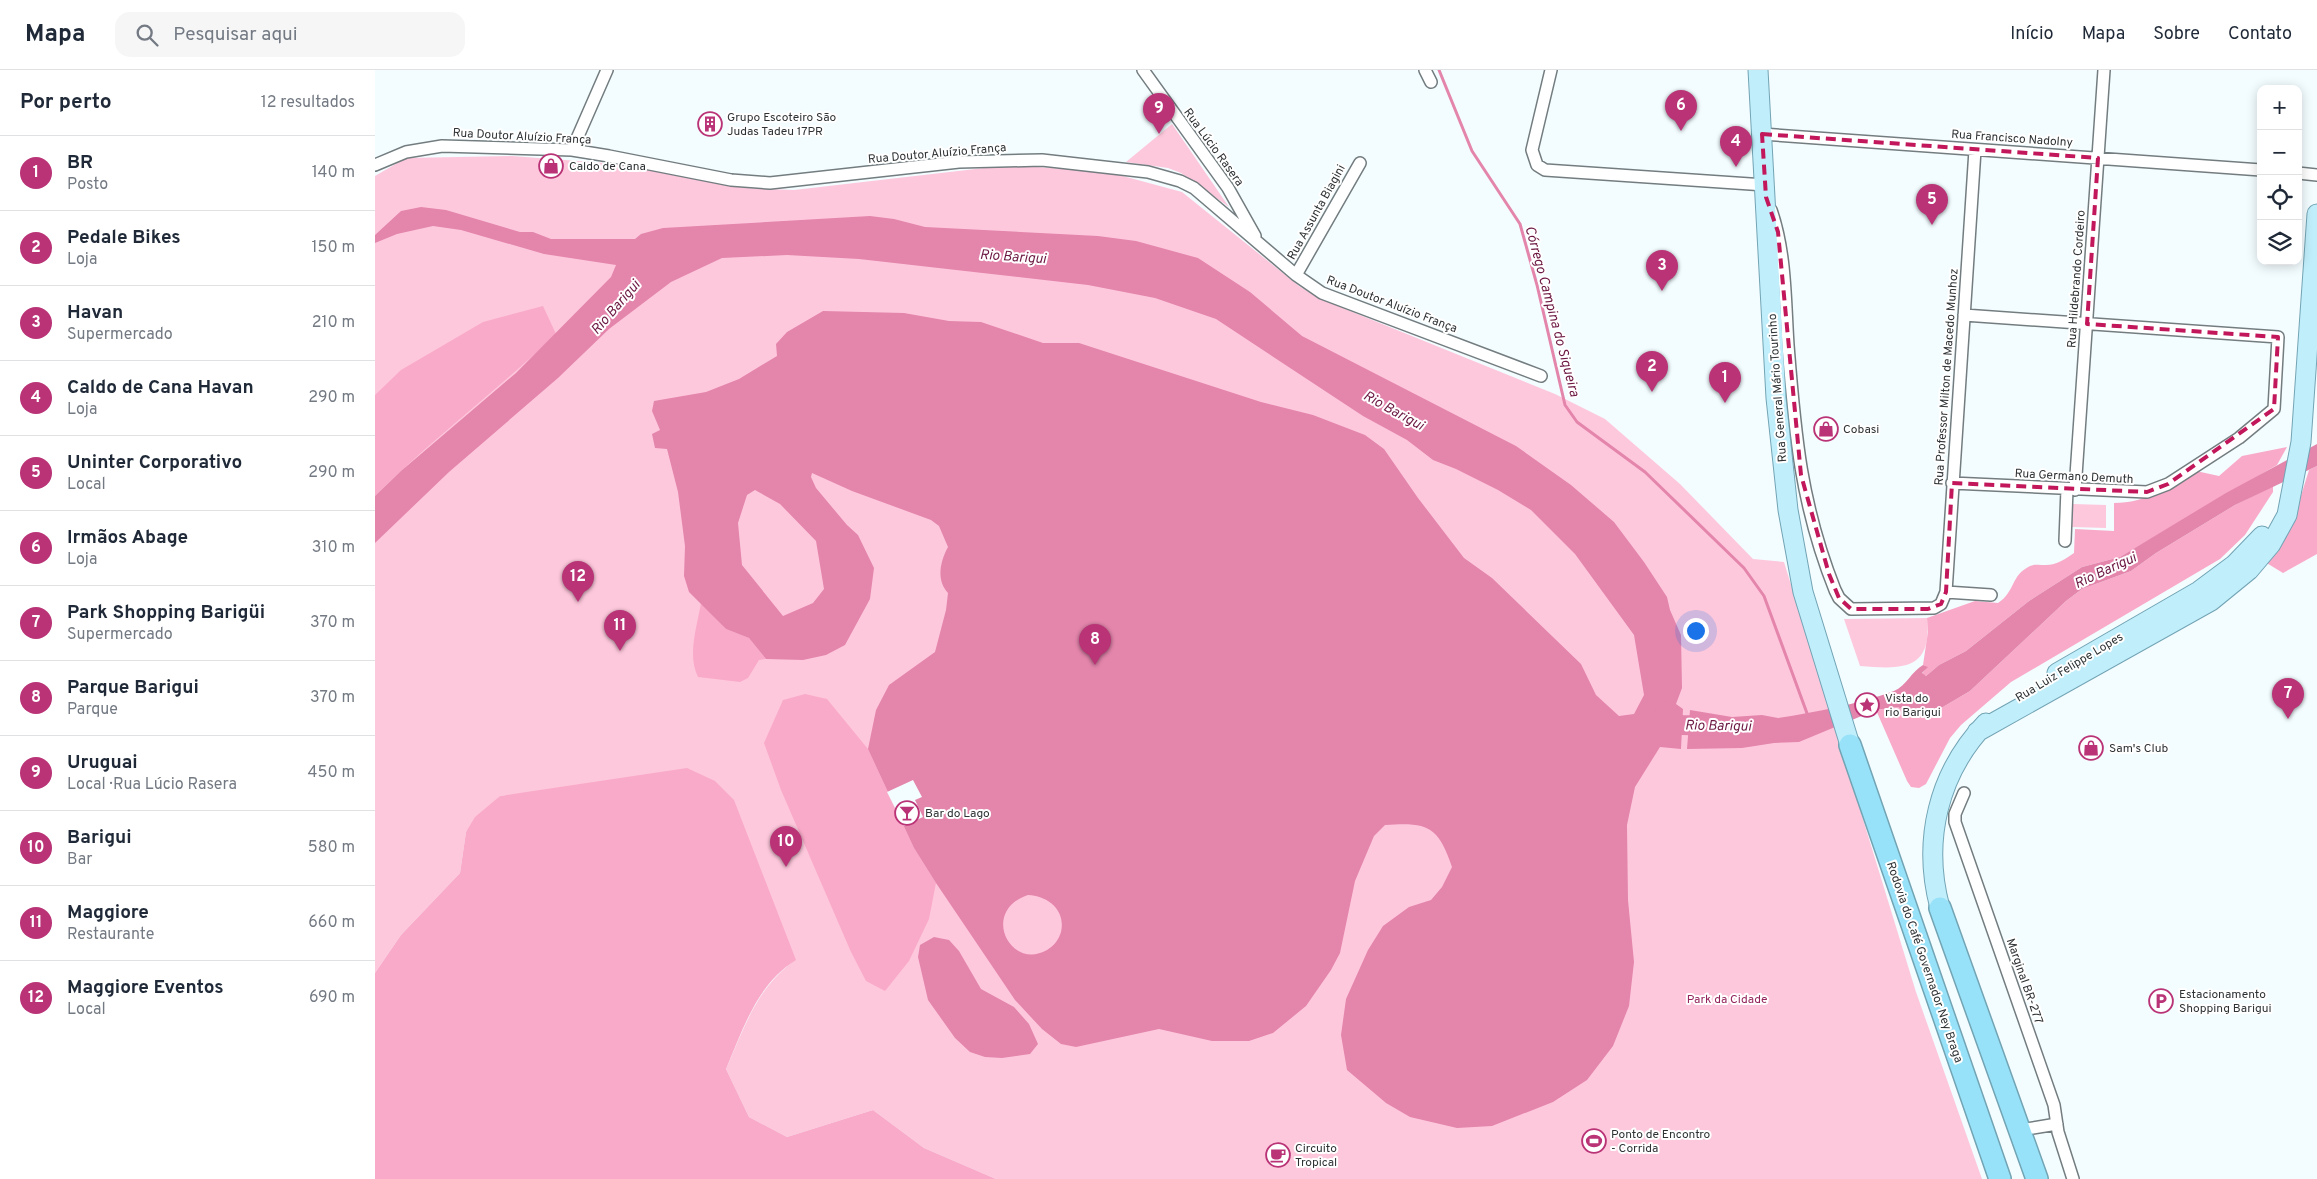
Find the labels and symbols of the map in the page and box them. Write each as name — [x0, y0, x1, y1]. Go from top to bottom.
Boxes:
pin: 6 — [1665, 90, 1697, 131]
pin: 9 — [1143, 93, 1175, 134]
street label: Rua Lúcio Rasera — [1179, 105, 1247, 190]
place label: Grupo Escoteiro São Judas Tadeu 17PR — [727, 110, 837, 140]
building icon: Grupo Escoteiro São Judas Tadeu 17PR — [697, 111, 723, 137]
street label: Rua Doutor Aluízio França — [452, 125, 592, 149]
pin: 4 — [1720, 126, 1752, 167]
street label: Rua Francisco Nadolny — [1951, 127, 2073, 151]
street label: Rua Doutor Aluízio França — [867, 140, 1007, 168]
shop icon: Caldo de Cana — [538, 153, 564, 179]
place label: Caldo de Cana — [569, 159, 646, 175]
street label: Rua Assunta Biagini — [1284, 162, 1350, 263]
pin: 5 — [1916, 184, 1948, 225]
street label: Rua Hildebrando Cordeiro — [2064, 209, 2090, 349]
water label: Córrego Campina do Siqueira — [1521, 224, 1583, 399]
water label: Rio Barigui — [979, 247, 1048, 268]
pin: 3 — [1646, 250, 1678, 291]
street label: Rua Professor Milton de Macedo Munhoz — [1931, 268, 1963, 486]
street label: Rua Doutor Aluízio França — [1324, 273, 1459, 337]
water label: Rio Barigui — [588, 276, 645, 339]
street label: Rua General Mário Tourinho — [1765, 313, 1791, 463]
pin: 2 — [1636, 351, 1668, 392]
pin: 1 — [1709, 362, 1741, 403]
water label: Rio Barigui — [1360, 388, 1428, 436]
shop icon: Cobasi — [1813, 416, 1839, 442]
place label: Cobasi — [1843, 422, 1879, 438]
street label: Rua Germano Demuth — [2014, 466, 2134, 488]
water label: Rio Barigui — [2072, 549, 2141, 593]
pin: 12 — [562, 561, 594, 602]
pin: 11 — [604, 610, 636, 651]
your location — [1683, 618, 1709, 644]
pin: 8 — [1079, 624, 1111, 665]
street label: Rua Luiz Felippe Lopes — [2013, 629, 2126, 706]
pin: 7 — [2272, 678, 2304, 719]
place label: Vista do rio Barigui — [1885, 691, 1941, 721]
place icon: Vista do rio Barigui — [1854, 692, 1880, 718]
water label: Rio Barigui — [1685, 717, 1753, 736]
shop icon: Sam's Club — [2078, 735, 2104, 761]
place label: Sam's Club — [2109, 741, 2169, 757]
bar icon: Bar do Lago — [894, 800, 920, 826]
place label: Bar do Lago — [925, 806, 990, 822]
pin: 10 — [770, 826, 802, 867]
street label: Rodovia do Café Governador Ney Braga — [1882, 860, 1966, 1065]
street label: Marginal BR-277 — [2002, 936, 2046, 1026]
place label: Estacionamento Shopping Barigui — [2179, 987, 2272, 1017]
parking icon: Estacionamento Shopping Barigui — [2148, 988, 2174, 1014]
park label: Park da Cidade — [1687, 992, 1767, 1008]
place label: Ponto de Encontro - Corrida — [1611, 1127, 1711, 1157]
sports icon: Ponto de Encontro - Corrida — [1581, 1128, 1607, 1154]
place label: Circuito Tropical — [1295, 1141, 1337, 1171]
cafe icon: Circuito Tropical — [1265, 1142, 1291, 1168]

